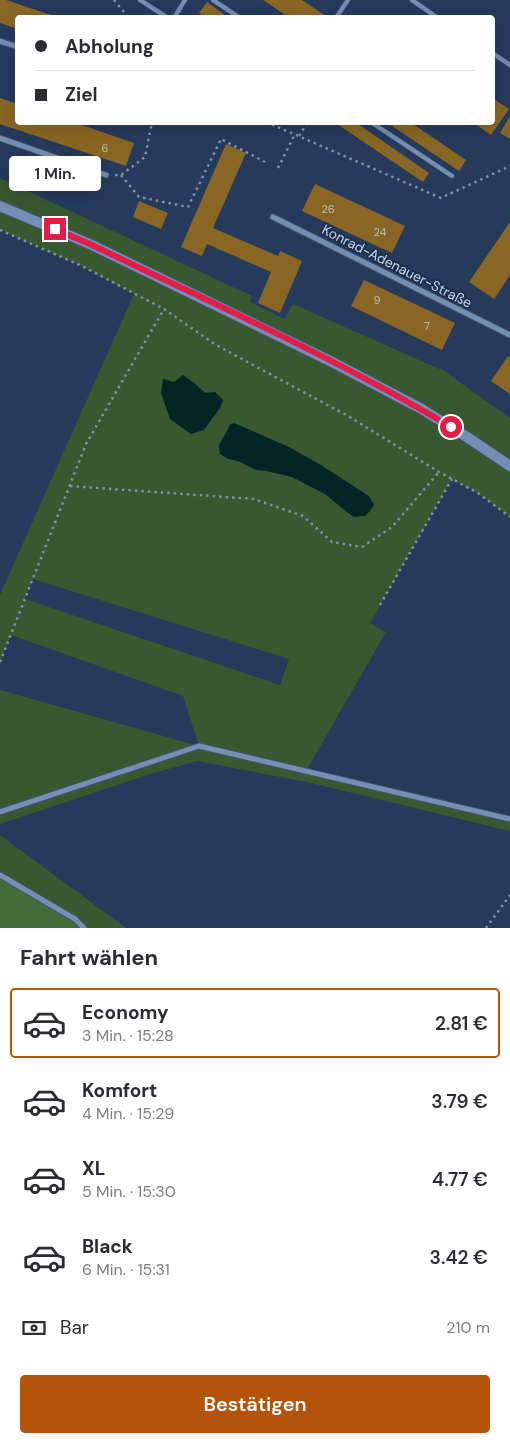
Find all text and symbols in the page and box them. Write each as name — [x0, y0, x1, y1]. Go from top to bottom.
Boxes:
text: Abholung — [65, 34, 154, 59]
text: Ziel — [65, 82, 98, 107]
house number: 6 — [102, 141, 109, 155]
callout: 1 Min. — [9, 156, 101, 192]
text: 1 Min. — [34, 163, 76, 184]
house number: 26 — [321, 202, 335, 216]
route end — [44, 218, 66, 240]
street label: Konrad-Adenauer-Straße — [319, 220, 475, 312]
house number: 24 — [374, 225, 387, 239]
house number: 9 — [374, 293, 381, 307]
house number: 7 — [424, 319, 430, 333]
route start — [440, 416, 462, 438]
text: Fahrt wählen — [20, 943, 158, 972]
text: Economy — [82, 1000, 169, 1025]
icon: car — [22, 1001, 67, 1046]
text: 2.81 € — [435, 1011, 488, 1036]
text: 3 Min. · 15:28 — [82, 1025, 174, 1046]
text: Komfort — [82, 1078, 157, 1103]
icon: car — [22, 1079, 67, 1124]
text: 3.79 € — [431, 1089, 488, 1114]
text: 4 Min. · 15:29 — [82, 1103, 174, 1124]
text: XL — [82, 1156, 105, 1181]
icon: car — [22, 1157, 67, 1202]
text: 4.77 € — [432, 1167, 488, 1192]
text: 5 Min. · 15:30 — [82, 1181, 176, 1202]
text: Black — [82, 1234, 133, 1259]
icon: car — [22, 1235, 67, 1280]
text: 3.42 € — [430, 1245, 488, 1270]
text: 6 Min. · 15:31 — [82, 1259, 170, 1280]
icon: cash — [20, 1314, 48, 1342]
text: Bar — [60, 1315, 89, 1340]
text: 210 m — [446, 1317, 490, 1338]
button: Bestätigen — [20, 1375, 490, 1433]

